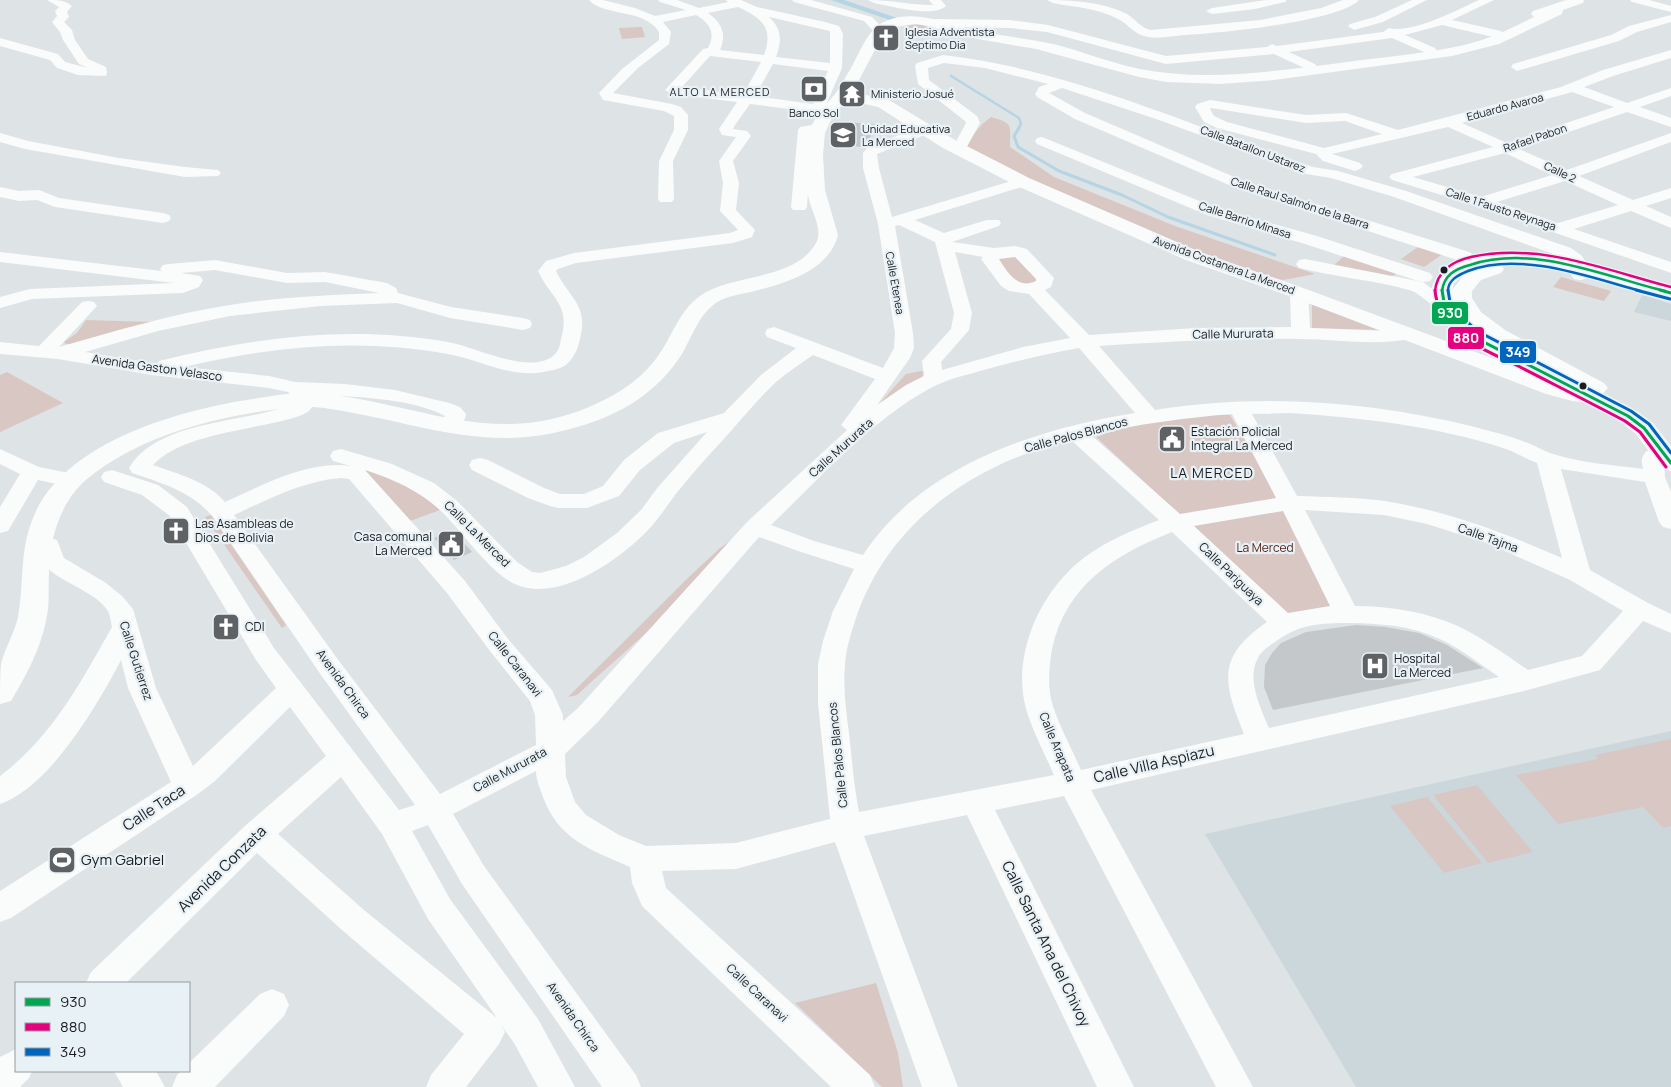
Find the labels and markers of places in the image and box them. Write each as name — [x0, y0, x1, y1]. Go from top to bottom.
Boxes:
church icon: Iglesia Adventista Septimo Dia — [871, 23, 901, 53]
place label: Iglesia Adventista Septimo Dia — [905, 24, 995, 52]
bank icon: Banco Sol — [799, 74, 829, 104]
temple icon: Ministerio Josué — [837, 79, 867, 109]
place label: Ministerio Josué — [871, 86, 954, 101]
place label: Banco Sol — [789, 105, 839, 120]
school or university icon: Unidad Educativa La Merced — [828, 120, 858, 150]
place label: Unidad Educativa La Merced — [862, 121, 950, 149]
unlabelled marker — [1439, 265, 1449, 275]
unlabelled marker — [1578, 381, 1588, 391]
place label: Estación Policial Integral La Merced — [1191, 423, 1293, 454]
public building icon: Estación Policial Integral La Merced — [1157, 424, 1187, 454]
place label: Las Asambleas de Dios de Bolivia — [195, 515, 294, 546]
church icon: Las Asambleas de Dios de Bolivia — [161, 516, 191, 546]
place label: Casa comunal La Merced — [354, 528, 432, 559]
public building icon: Casa comunal La Merced — [436, 529, 466, 559]
church icon: CDI — [211, 612, 241, 642]
place label: CDI — [245, 618, 264, 635]
place label: Hospital La Merced — [1394, 650, 1451, 681]
hospital icon: Hospital La Merced — [1360, 651, 1390, 681]
sports icon: Gym Gabriel — [47, 845, 77, 875]
place label: Gym Gabriel — [81, 849, 164, 870]

